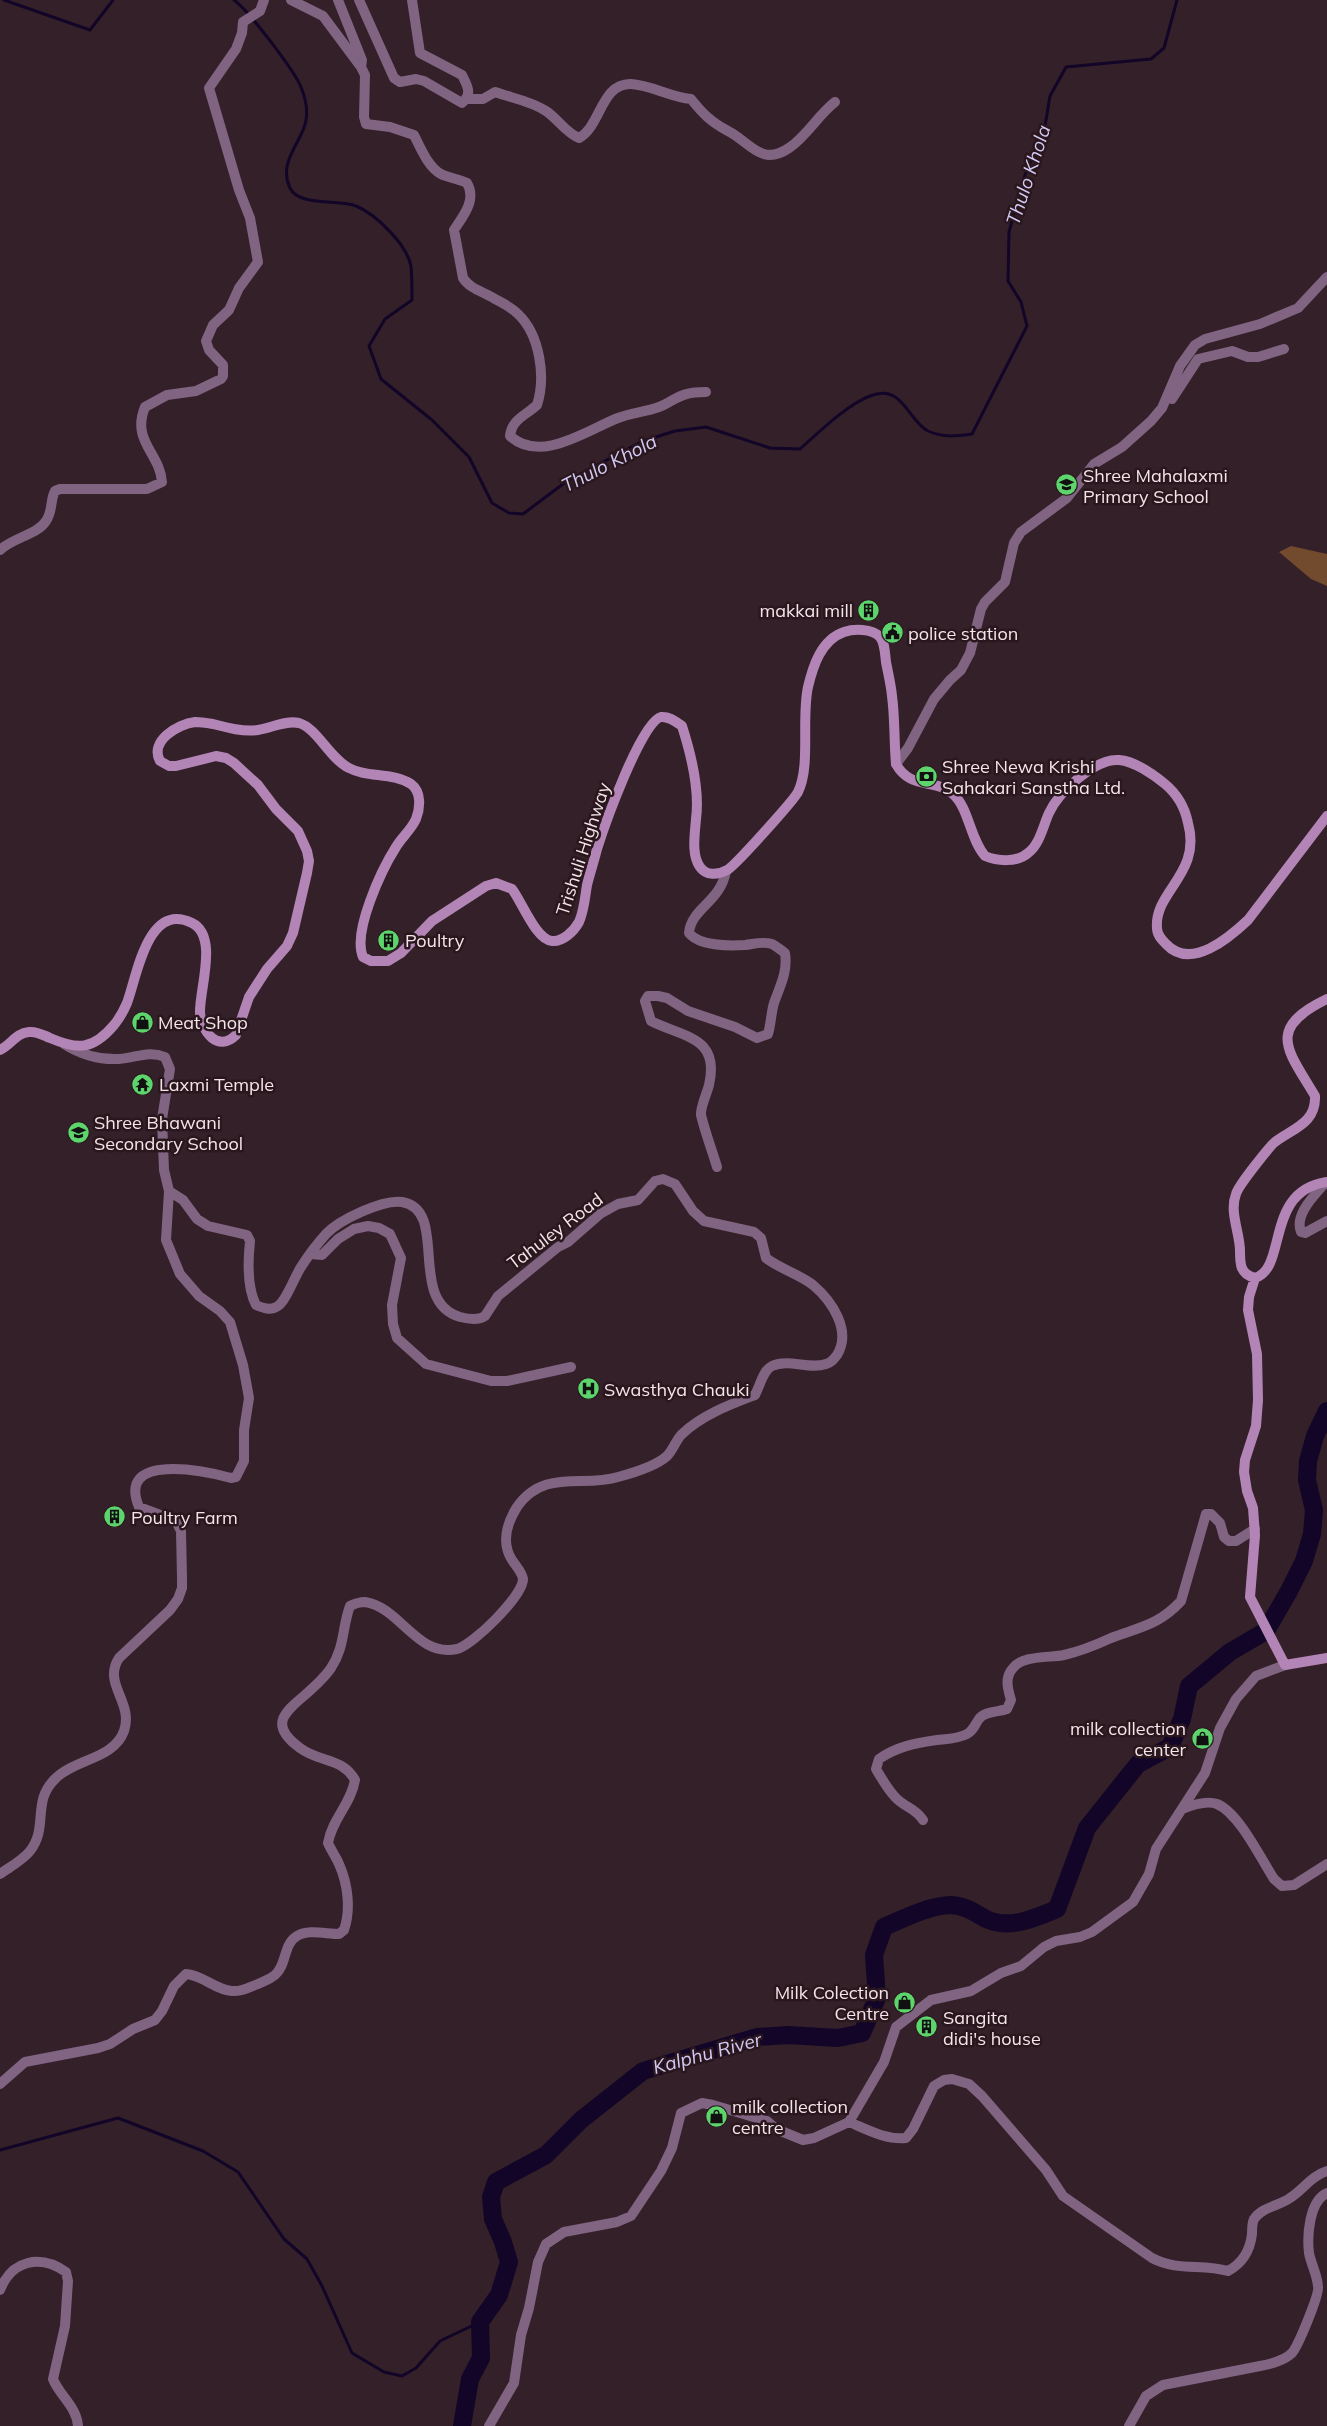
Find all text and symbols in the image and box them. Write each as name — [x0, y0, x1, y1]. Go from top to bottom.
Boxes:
water label: Thulo Khola — [1001, 122, 1055, 228]
water label: Thulo Khola — [557, 429, 661, 497]
place label: Shree Mahalaxmi Primary School — [1083, 464, 1228, 508]
school or university icon: Shree Mahalaxmi Primary School — [1055, 473, 1079, 497]
building icon: makkai mill — [857, 598, 881, 622]
place label: makkai mill — [760, 599, 853, 622]
public building icon: police station — [880, 621, 904, 645]
place label: police station — [908, 622, 1018, 645]
place label: Shree Newa Krishi Sahakari Sanstha Ltd. — [942, 755, 1125, 799]
bank icon: Shree Newa Krishi Sahakari Sanstha Ltd. — [914, 764, 938, 788]
street label: Trishuli Highway — [551, 779, 615, 918]
building icon: Poultry — [377, 928, 401, 952]
place label: Poultry — [405, 929, 465, 952]
shop icon: Meat Shop — [130, 1010, 154, 1034]
place label: Meat Shop — [158, 1011, 248, 1034]
temple icon: Laxmi Temple — [131, 1072, 155, 1096]
place label: Laxmi Temple — [159, 1073, 274, 1096]
place label: Shree Bhawani Secondary School — [94, 1111, 243, 1155]
school or university icon: Shree Bhawani Secondary School — [66, 1120, 90, 1144]
street label: Tahuley Road — [503, 1188, 607, 1274]
hospital icon: Swasthya Chauki — [576, 1377, 600, 1401]
place label: Swasthya Chauki — [604, 1378, 749, 1401]
building icon: Poultry Farm — [103, 1505, 127, 1529]
place label: Poultry Farm — [131, 1506, 238, 1529]
place label: milk collection center — [1070, 1717, 1186, 1761]
shop icon: milk collection center — [1190, 1726, 1214, 1750]
place label: Milk Colection Centre — [775, 1981, 889, 2025]
shop icon: Milk Colection Centre — [893, 1990, 917, 2014]
place label: Sangita didi's house — [943, 2006, 1041, 2050]
building icon: Sangita didi's house — [915, 2015, 939, 2039]
water label: Kalphu River — [650, 2027, 765, 2079]
place label: milk collection centre — [732, 2095, 848, 2139]
shop icon: milk collection centre — [704, 2104, 728, 2128]

